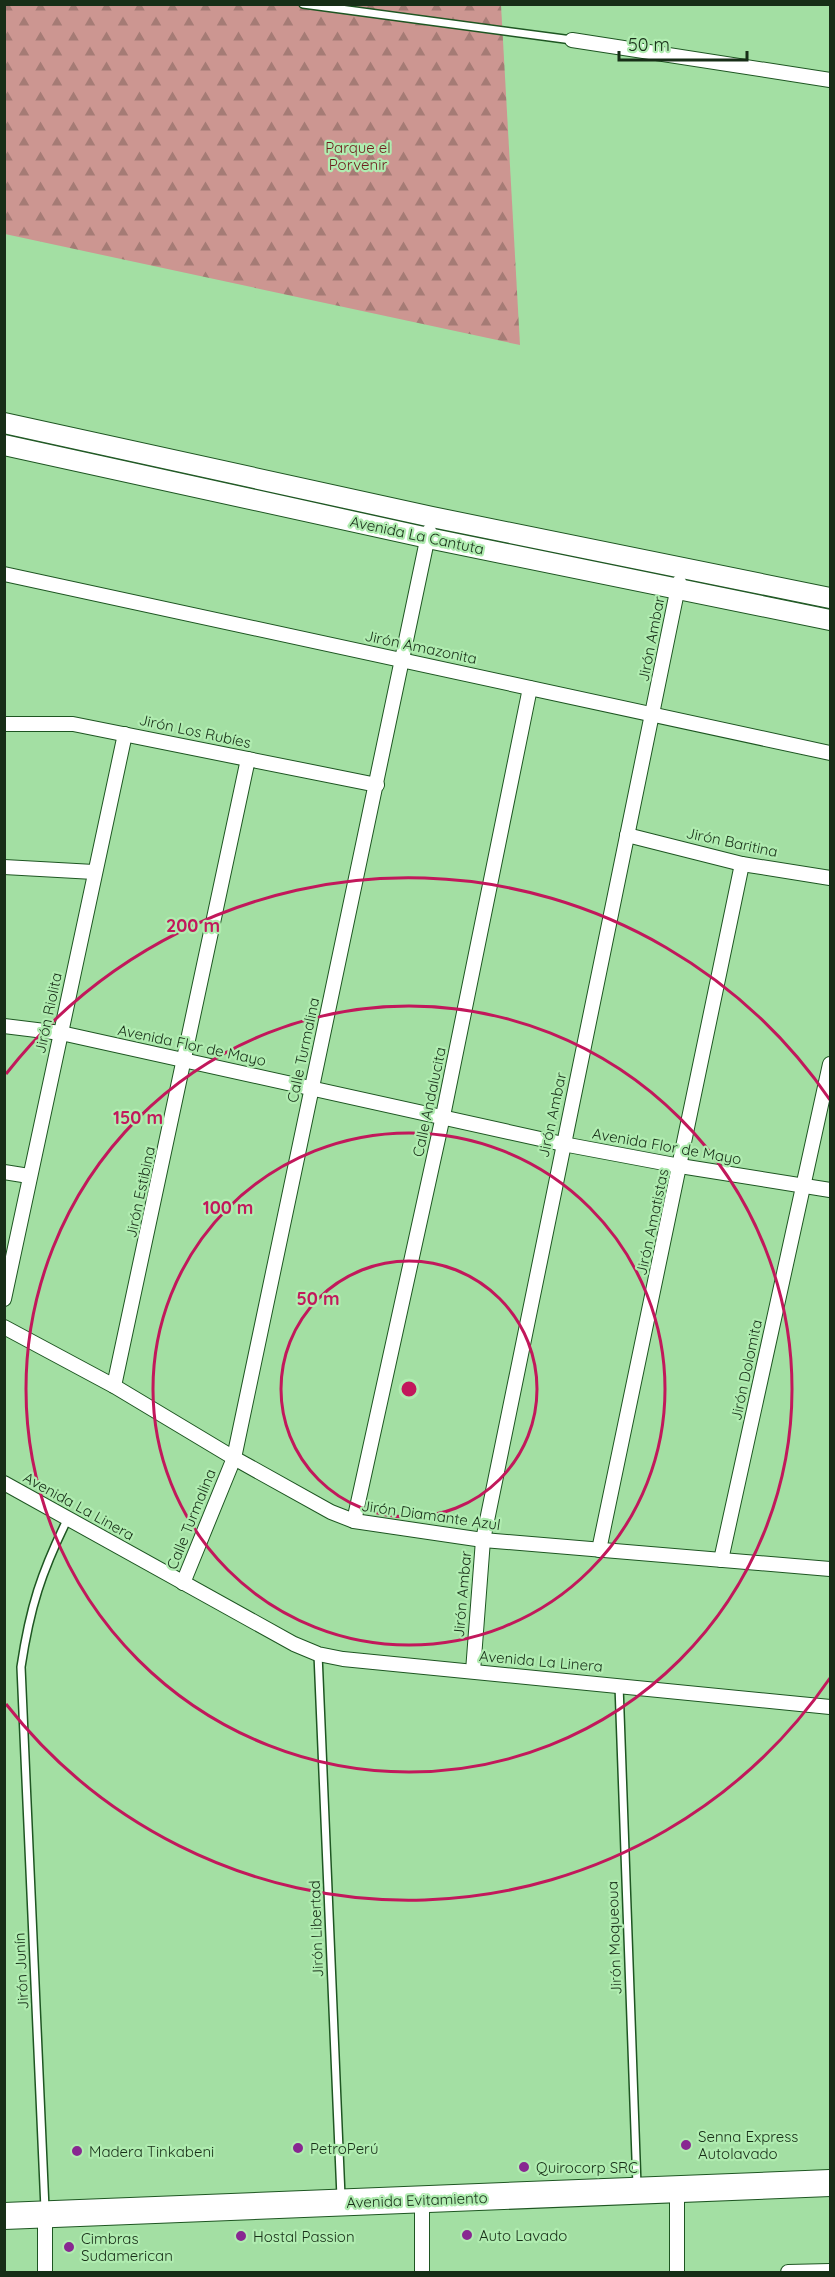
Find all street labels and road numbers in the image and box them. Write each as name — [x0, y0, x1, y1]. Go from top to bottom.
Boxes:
street label: Avenida La Cantuta — [348, 512, 486, 558]
street label: Jirón Ambar — [633, 594, 669, 683]
street label: Jirón Amazonita — [363, 626, 479, 668]
street label: Jirón Los Rubíes — [137, 710, 253, 752]
street label: Jirón Baritina — [684, 823, 780, 861]
street label: Jirón Riolita — [30, 971, 66, 1055]
street label: Calle Turmalina — [283, 996, 323, 1104]
street label: Avenida Flor de Mayo — [116, 1020, 268, 1070]
street label: Calle Andalucita — [408, 1045, 450, 1159]
street label: Jirón Ambar — [534, 1070, 570, 1159]
street label: Avenida Flor de Mayo — [591, 1124, 743, 1168]
street label: Jirón Estibina — [121, 1144, 159, 1240]
street label: Jirón Amatistas — [631, 1167, 673, 1277]
street label: Jirón Dolomita — [726, 1318, 766, 1422]
street label: Calle Turmalina — [162, 1466, 220, 1572]
street label: Avenida La Linera — [20, 1468, 138, 1544]
street label: Jirón Diamante Azul — [360, 1496, 502, 1534]
street label: Jirón Ambar — [449, 1550, 475, 1638]
street label: Avenida La Linera — [478, 1646, 604, 1676]
street label: Jirón Libertad — [305, 1880, 327, 1978]
street label: Jirón Moqueoua — [603, 1881, 625, 1995]
street label: Jirón Junín — [9, 1932, 33, 2010]
street label: Avenida Evitamiento — [346, 2188, 488, 2212]

